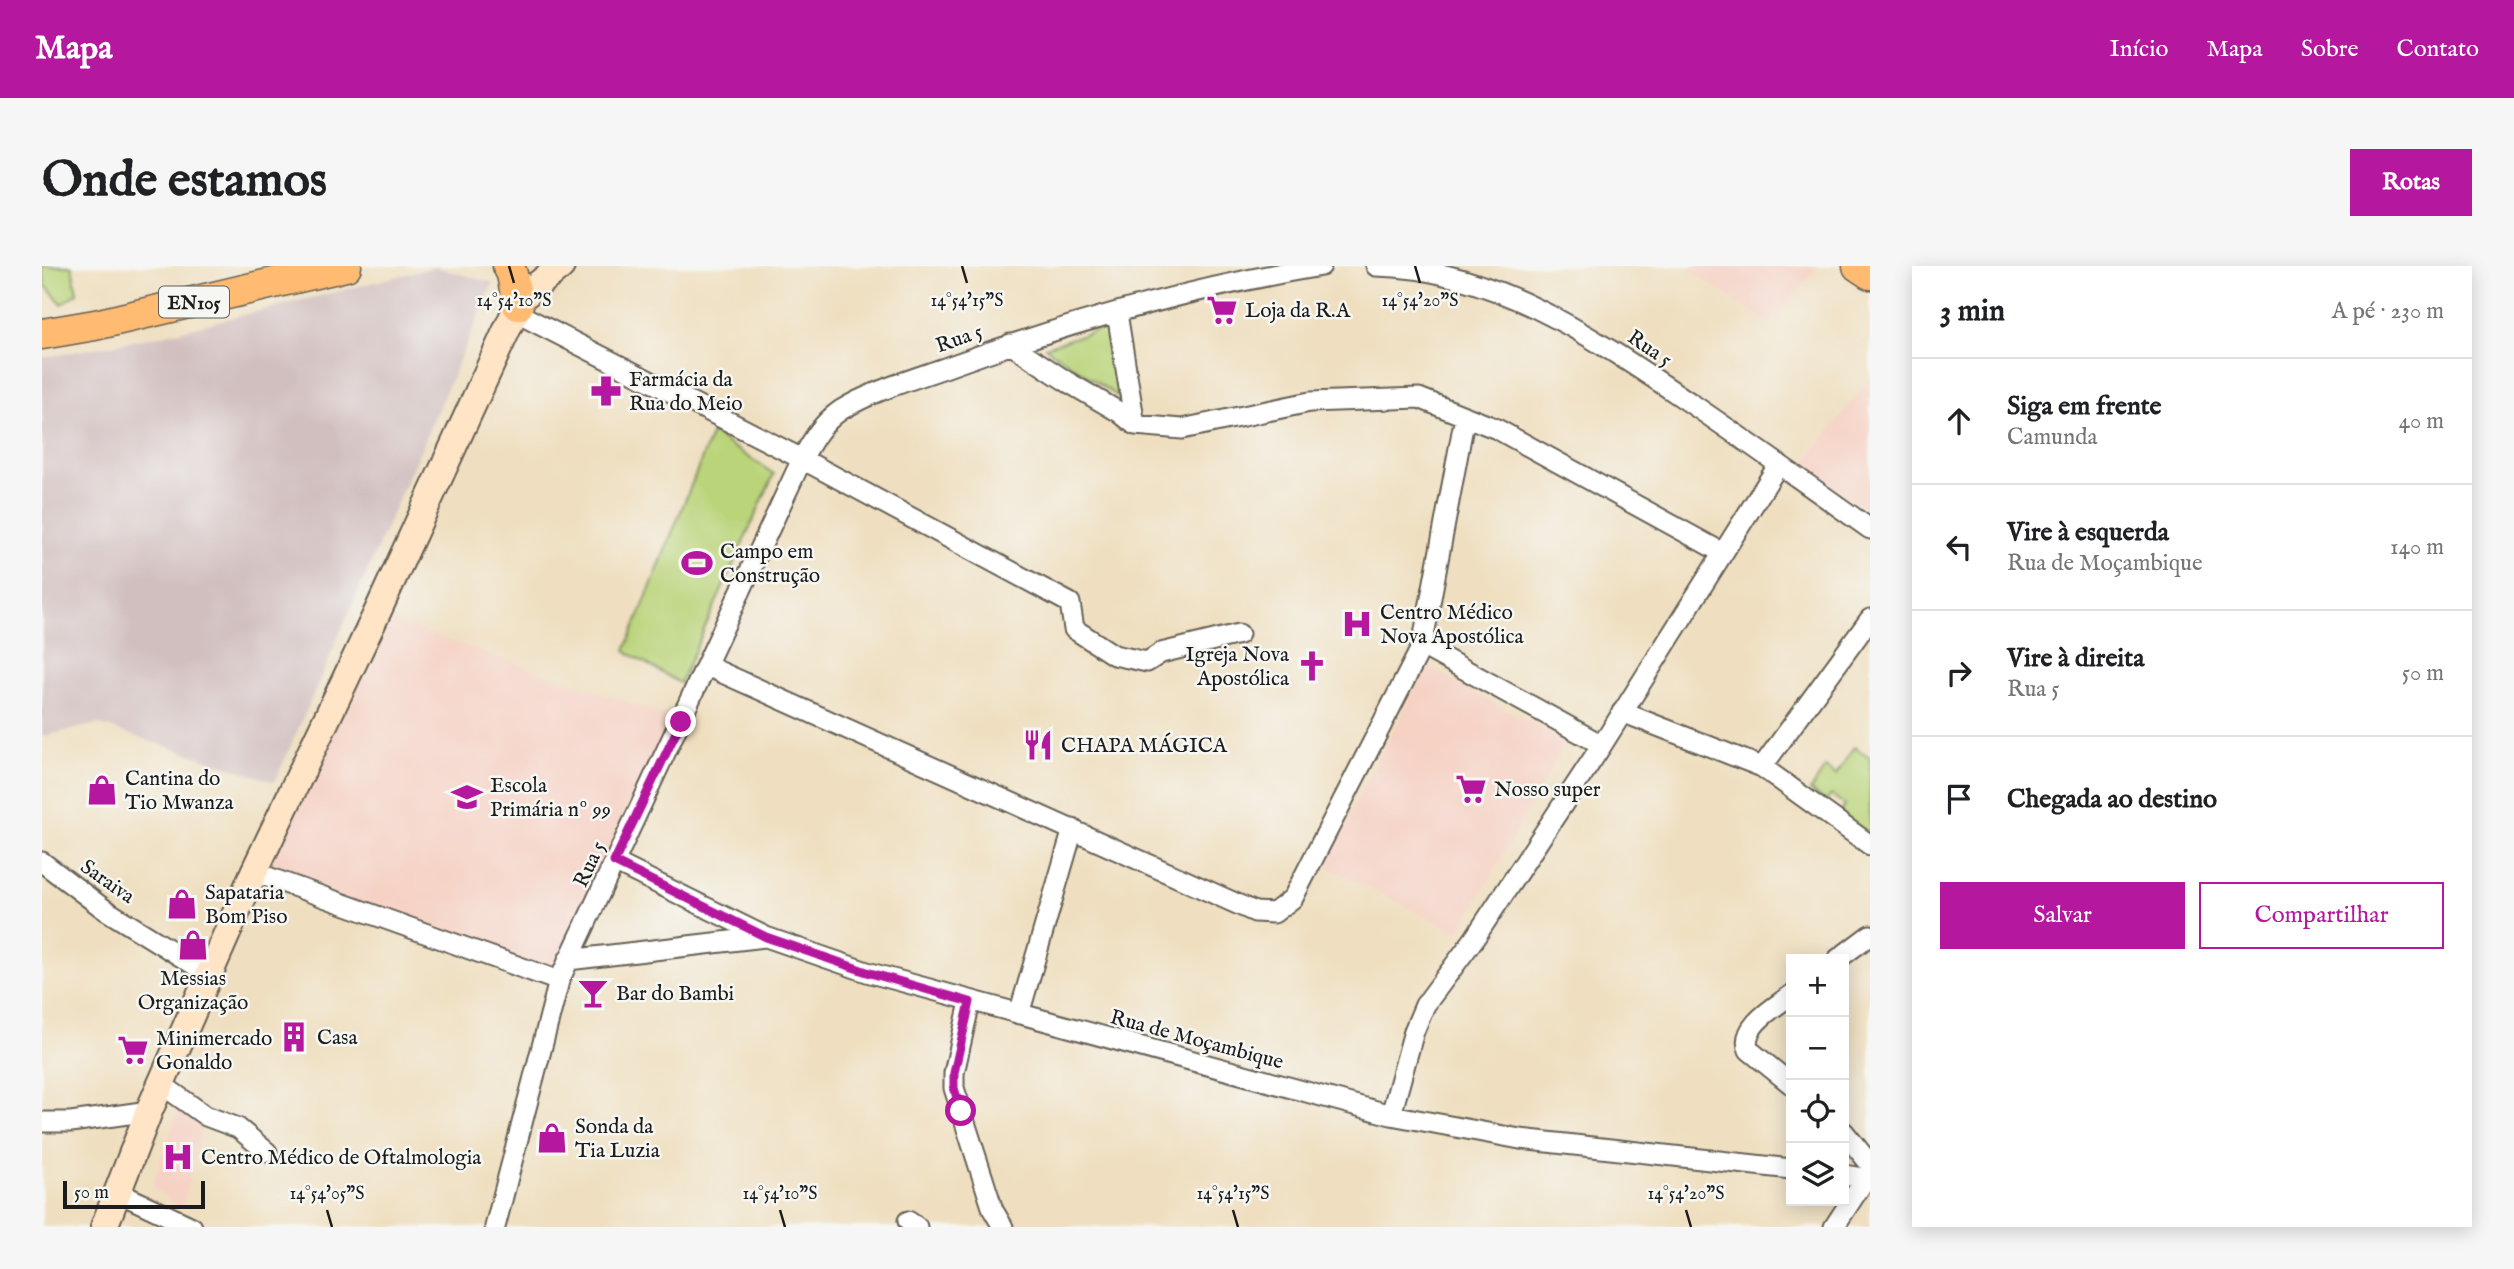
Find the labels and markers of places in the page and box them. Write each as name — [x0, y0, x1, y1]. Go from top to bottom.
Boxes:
supermarket icon: Loja da R.A — [1205, 293, 1239, 327]
place label: Loja da R.A — [1245, 298, 1351, 325]
place label: Farmácia da Rua do Meio — [629, 367, 743, 418]
pharmacy icon: Farmácia da Rua do Meio — [589, 374, 623, 408]
place label: Campo em Construção — [720, 539, 820, 590]
sports icon: Campo em Construção — [680, 546, 714, 580]
place label: Centro Médico Nova Apostólica — [1380, 600, 1525, 651]
hospital icon: Centro Médico Nova Apostólica — [1340, 607, 1374, 641]
place label: Igreja Nova Apostólica — [1186, 642, 1290, 693]
church icon: Igreja Nova Apostólica — [1295, 649, 1329, 683]
restaurant icon: CHAPA MÁGICA — [1021, 728, 1055, 762]
place label: CHAPA MÁGICA — [1061, 732, 1228, 760]
place label: Cantina do Tio Mwanza — [125, 766, 235, 817]
supermarket icon: Nosso super — [1454, 772, 1488, 806]
shop icon: Cantina do Tio Mwanza — [85, 773, 119, 807]
place label: Escola Primária nº 99 — [490, 773, 611, 824]
place label: Nosso super — [1494, 777, 1601, 804]
school or university icon: Escola Primária nº 99 — [450, 780, 484, 814]
place label: Sapataria Bom Piso — [205, 880, 287, 931]
shop icon: Sapataria Bom Piso — [165, 887, 199, 921]
shop icon: Messias Organização — [176, 928, 210, 962]
place label: Messias Organização — [138, 966, 248, 1017]
bar icon: Bar do Bambi — [576, 976, 610, 1010]
place label: Bar do Bambi — [616, 981, 734, 1008]
building icon: Casa — [277, 1020, 311, 1054]
place label: Casa — [317, 1025, 358, 1052]
place label: Minimercado Gonaldo — [156, 1026, 272, 1077]
supermarket icon: Minimercado Gonaldo — [116, 1033, 150, 1067]
place label: Sonda da Tia Luzia — [575, 1114, 661, 1165]
shop icon: Sonda da Tia Luzia — [535, 1121, 569, 1155]
hospital icon: Centro Médico de Oftalmologia — [161, 1140, 195, 1174]
place label: Centro Médico de Oftalmologia — [201, 1145, 482, 1172]

